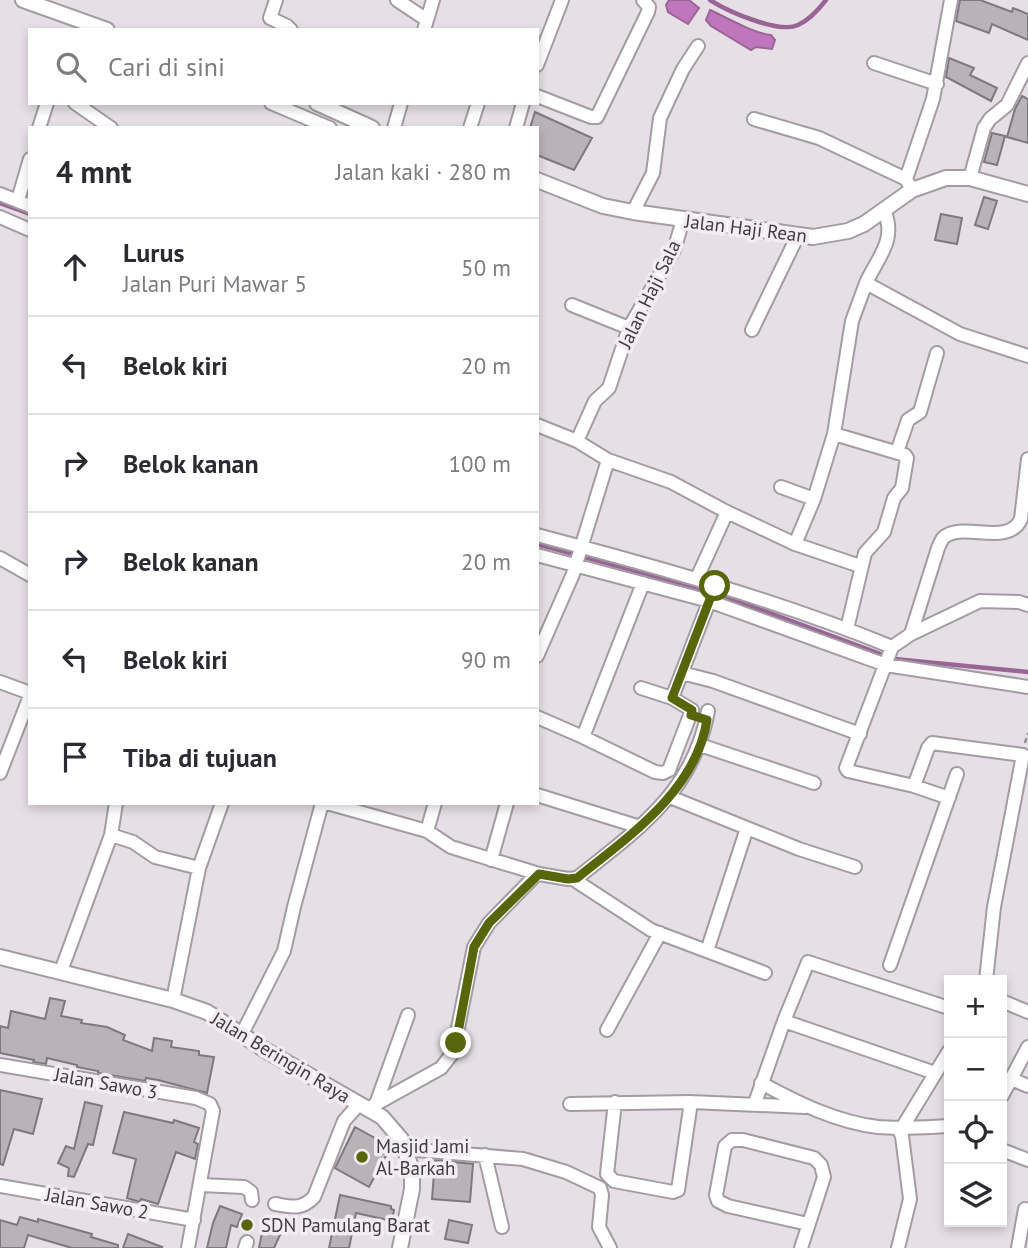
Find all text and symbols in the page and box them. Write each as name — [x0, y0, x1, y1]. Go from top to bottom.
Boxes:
search box — [28, 28, 539, 105]
icon: search — [52, 48, 90, 86]
text: Cari di sini — [108, 50, 225, 83]
text: 4 mnt — [56, 152, 132, 191]
text: Jalan kaki · 280 m — [336, 157, 511, 186]
street label: Jalan Haji Rean — [683, 208, 808, 247]
text: Lurus — [123, 236, 184, 269]
street label: Jalan Haji Sala — [612, 236, 685, 353]
icon: ahead — [56, 248, 94, 286]
text: 50 m — [461, 253, 511, 282]
text: Jalan Puri Mawar 5 — [123, 269, 307, 298]
icon: left — [56, 346, 94, 384]
text: Belok kiri — [123, 349, 228, 382]
text: 20 m — [461, 351, 511, 380]
icon: right — [56, 444, 94, 482]
text: Belok kanan — [123, 447, 259, 480]
text: 100 m — [449, 449, 511, 478]
icon: right — [56, 542, 94, 580]
text: Belok kanan — [123, 545, 259, 578]
text: 20 m — [461, 547, 511, 576]
route start — [699, 570, 730, 601]
icon: left — [56, 640, 94, 678]
text: Belok kiri — [123, 643, 228, 676]
text: 90 m — [461, 645, 511, 674]
icon: arrive — [56, 738, 94, 776]
text: Tiba di tujuan — [123, 741, 277, 774]
map controls — [944, 975, 1007, 1227]
button: + — [944, 975, 1007, 1038]
street label: Jalan Beringin Raya — [206, 1006, 355, 1108]
route end — [440, 1027, 471, 1058]
button: − — [944, 1038, 1007, 1101]
street label: Jalan Sawo 3 — [52, 1062, 159, 1104]
button: locate — [944, 1101, 1007, 1164]
place label: Masjid Jami Al-Barkah — [376, 1134, 469, 1180]
marker: Masjid Jami Al-Barkah — [354, 1149, 370, 1165]
button: layers — [944, 1164, 1007, 1227]
street label: Jalan Sawo 2 — [43, 1182, 150, 1224]
place label: SDN Pamulang Barat — [261, 1213, 430, 1237]
marker: SDN Pamulang Barat — [239, 1217, 255, 1233]

